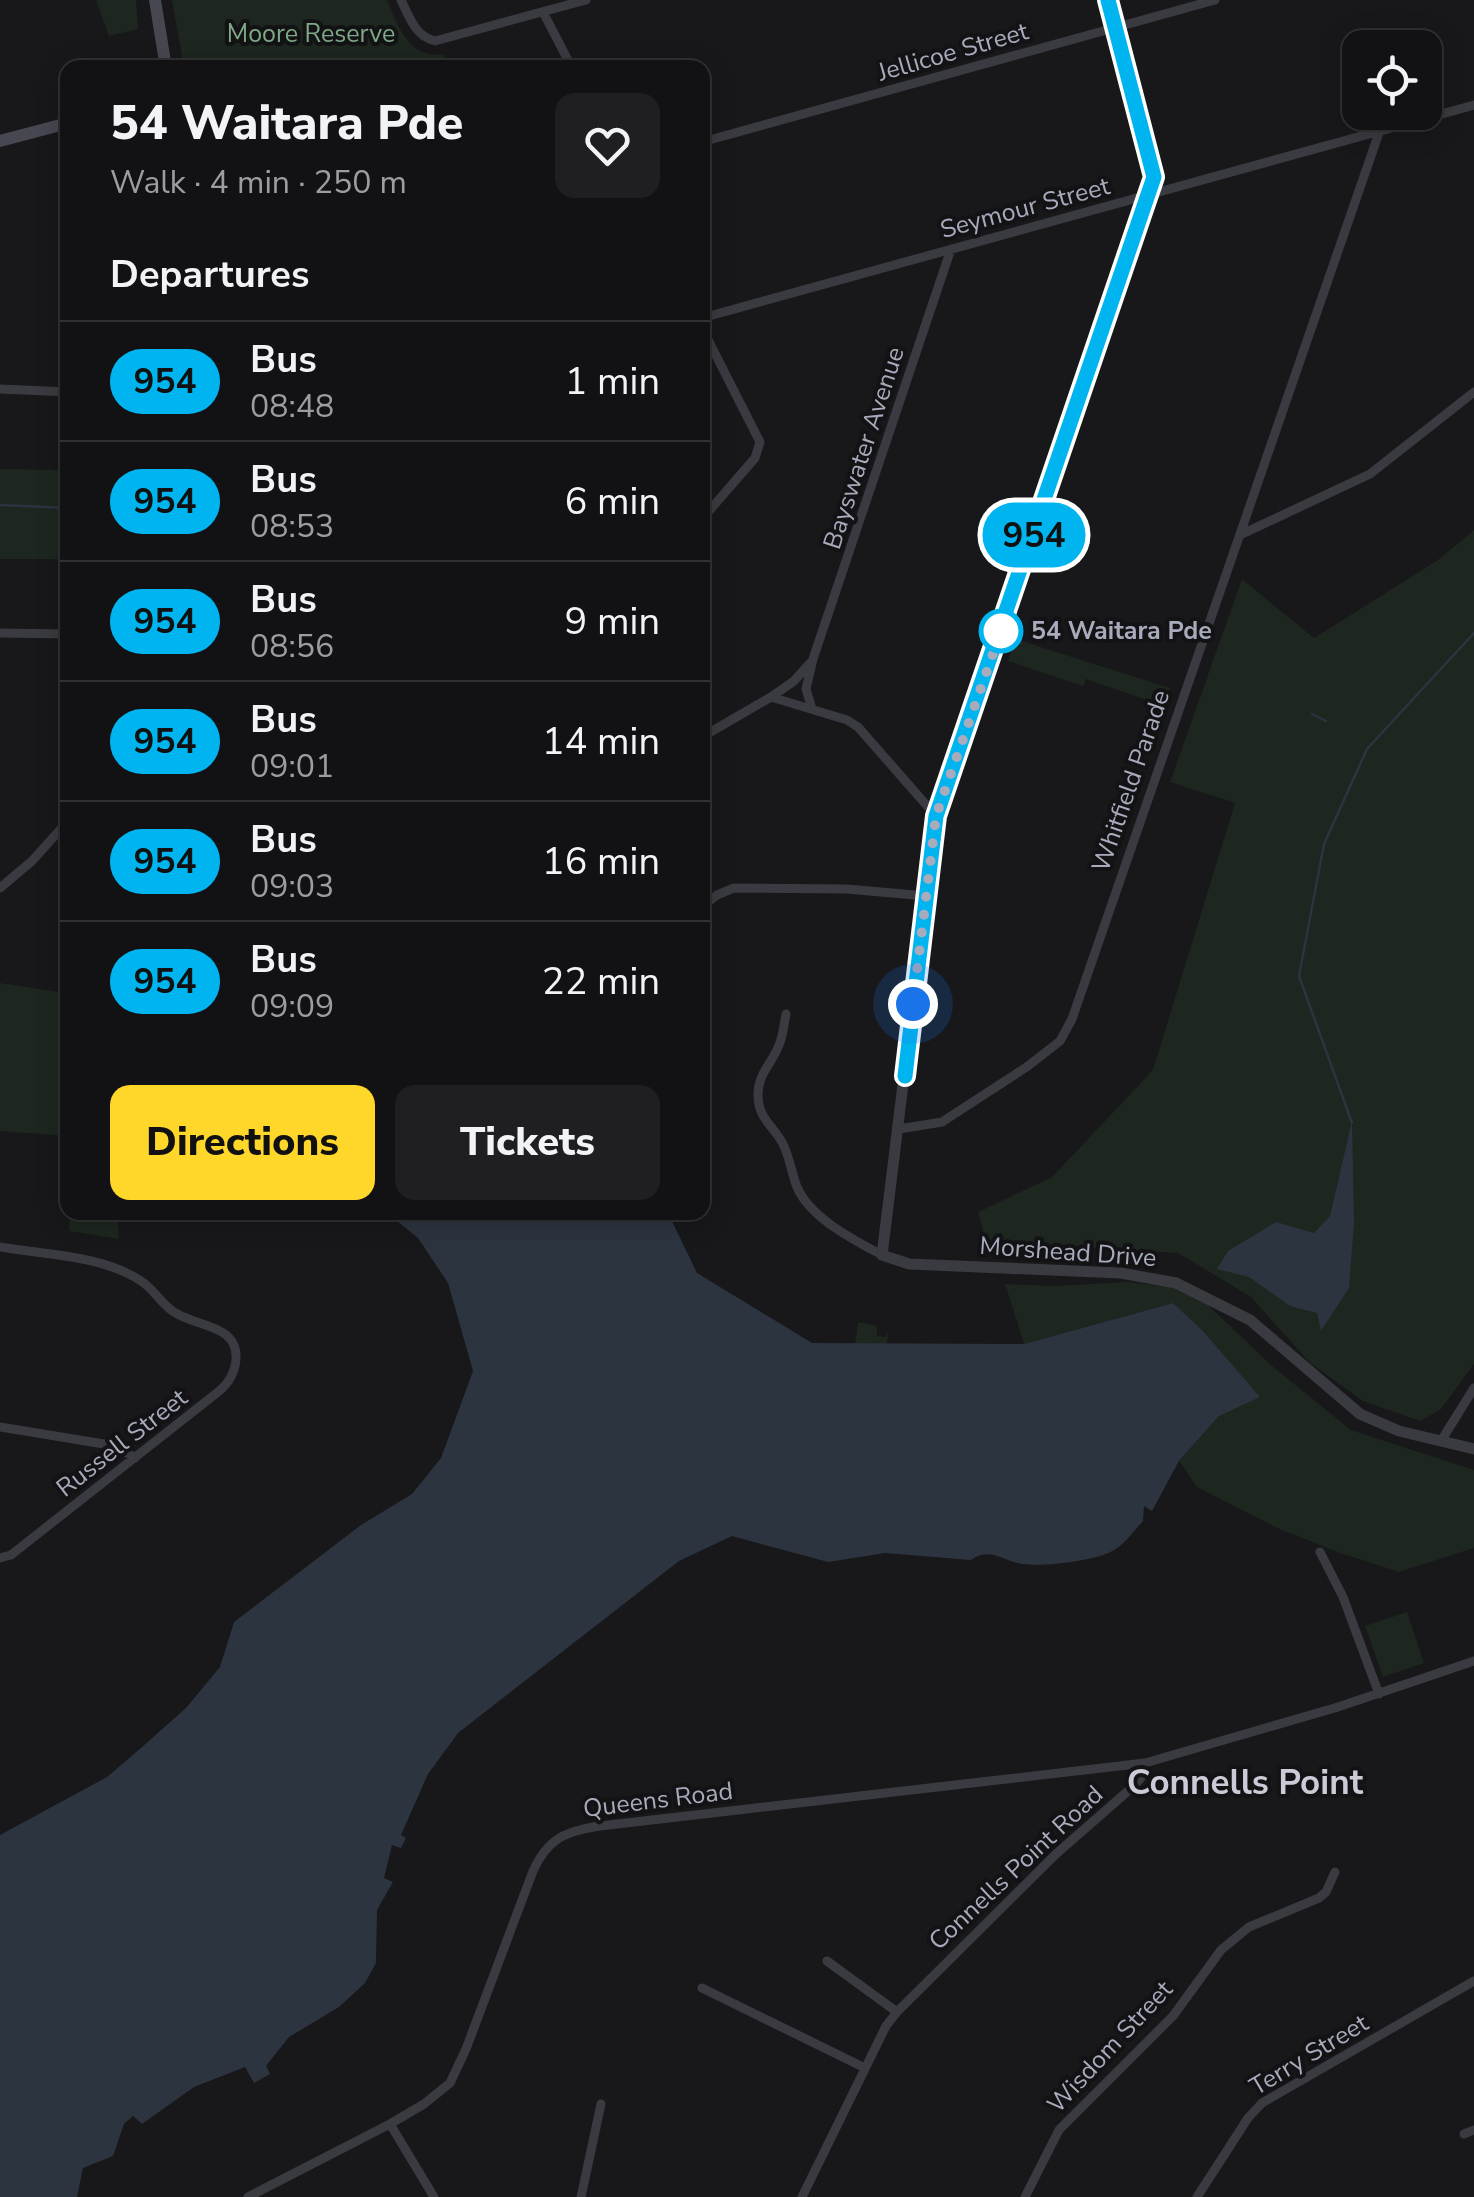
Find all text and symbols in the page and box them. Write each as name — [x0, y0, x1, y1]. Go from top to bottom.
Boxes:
street label: Jellicoe Street — [873, 14, 1032, 90]
park label: Moore Reserve — [227, 17, 395, 51]
map controls — [1342, 30, 1442, 130]
button: locate — [1342, 30, 1442, 130]
text: 54 Waitara Pde — [110, 90, 463, 156]
button: heart — [555, 93, 660, 198]
text: Walk · 4 min · 250 m — [110, 161, 407, 204]
street label: Seymour Street — [936, 169, 1114, 247]
text: Departures — [110, 249, 309, 300]
text: Bus — [250, 334, 317, 385]
street label: Bayswater Avenue — [815, 342, 913, 554]
text: 1 min — [565, 356, 660, 407]
text: 954 — [133, 358, 197, 405]
text: 08:48 — [250, 385, 334, 428]
text: Bus — [250, 454, 317, 505]
text: 6 min — [565, 476, 660, 527]
text: 954 — [133, 478, 197, 525]
line badge: 954 — [976, 502, 1092, 568]
text: 08:53 — [250, 505, 334, 548]
text: 954 — [1002, 512, 1066, 559]
text: Bus — [250, 574, 317, 625]
text: 9 min — [565, 596, 660, 647]
text: 954 — [133, 598, 197, 645]
marker: 54 Waitara Pde — [980, 610, 1022, 652]
place label: 54 Waitara Pde — [1031, 614, 1212, 648]
text: 08:56 — [250, 625, 334, 668]
street label: Whitfield Parade — [1084, 686, 1178, 876]
text: Bus — [250, 694, 317, 745]
text: 14 min — [542, 716, 660, 767]
text: 954 — [133, 718, 197, 765]
text: 09:01 — [250, 745, 334, 788]
text: Bus — [250, 814, 317, 865]
text: 16 min — [542, 836, 660, 887]
text: 954 — [133, 838, 197, 885]
text: 09:03 — [250, 865, 334, 908]
text: Bus — [250, 934, 317, 985]
text: 22 min — [542, 956, 660, 1007]
text: 954 — [133, 958, 197, 1005]
your location — [888, 979, 938, 1029]
text: 09:09 — [250, 985, 334, 1028]
button: Directions — [110, 1085, 375, 1200]
button: Tickets — [395, 1085, 660, 1200]
street label: Morshead Drive — [978, 1229, 1158, 1275]
street label: Russell Street — [49, 1381, 195, 1505]
district label: Connells Point — [1127, 1759, 1364, 1806]
street label: Queens Road — [581, 1774, 735, 1826]
street label: Connells Point Road — [921, 1778, 1111, 1958]
street label: Wisdom Street — [1040, 1973, 1181, 2121]
street label: Terry Street — [1243, 2006, 1375, 2104]

